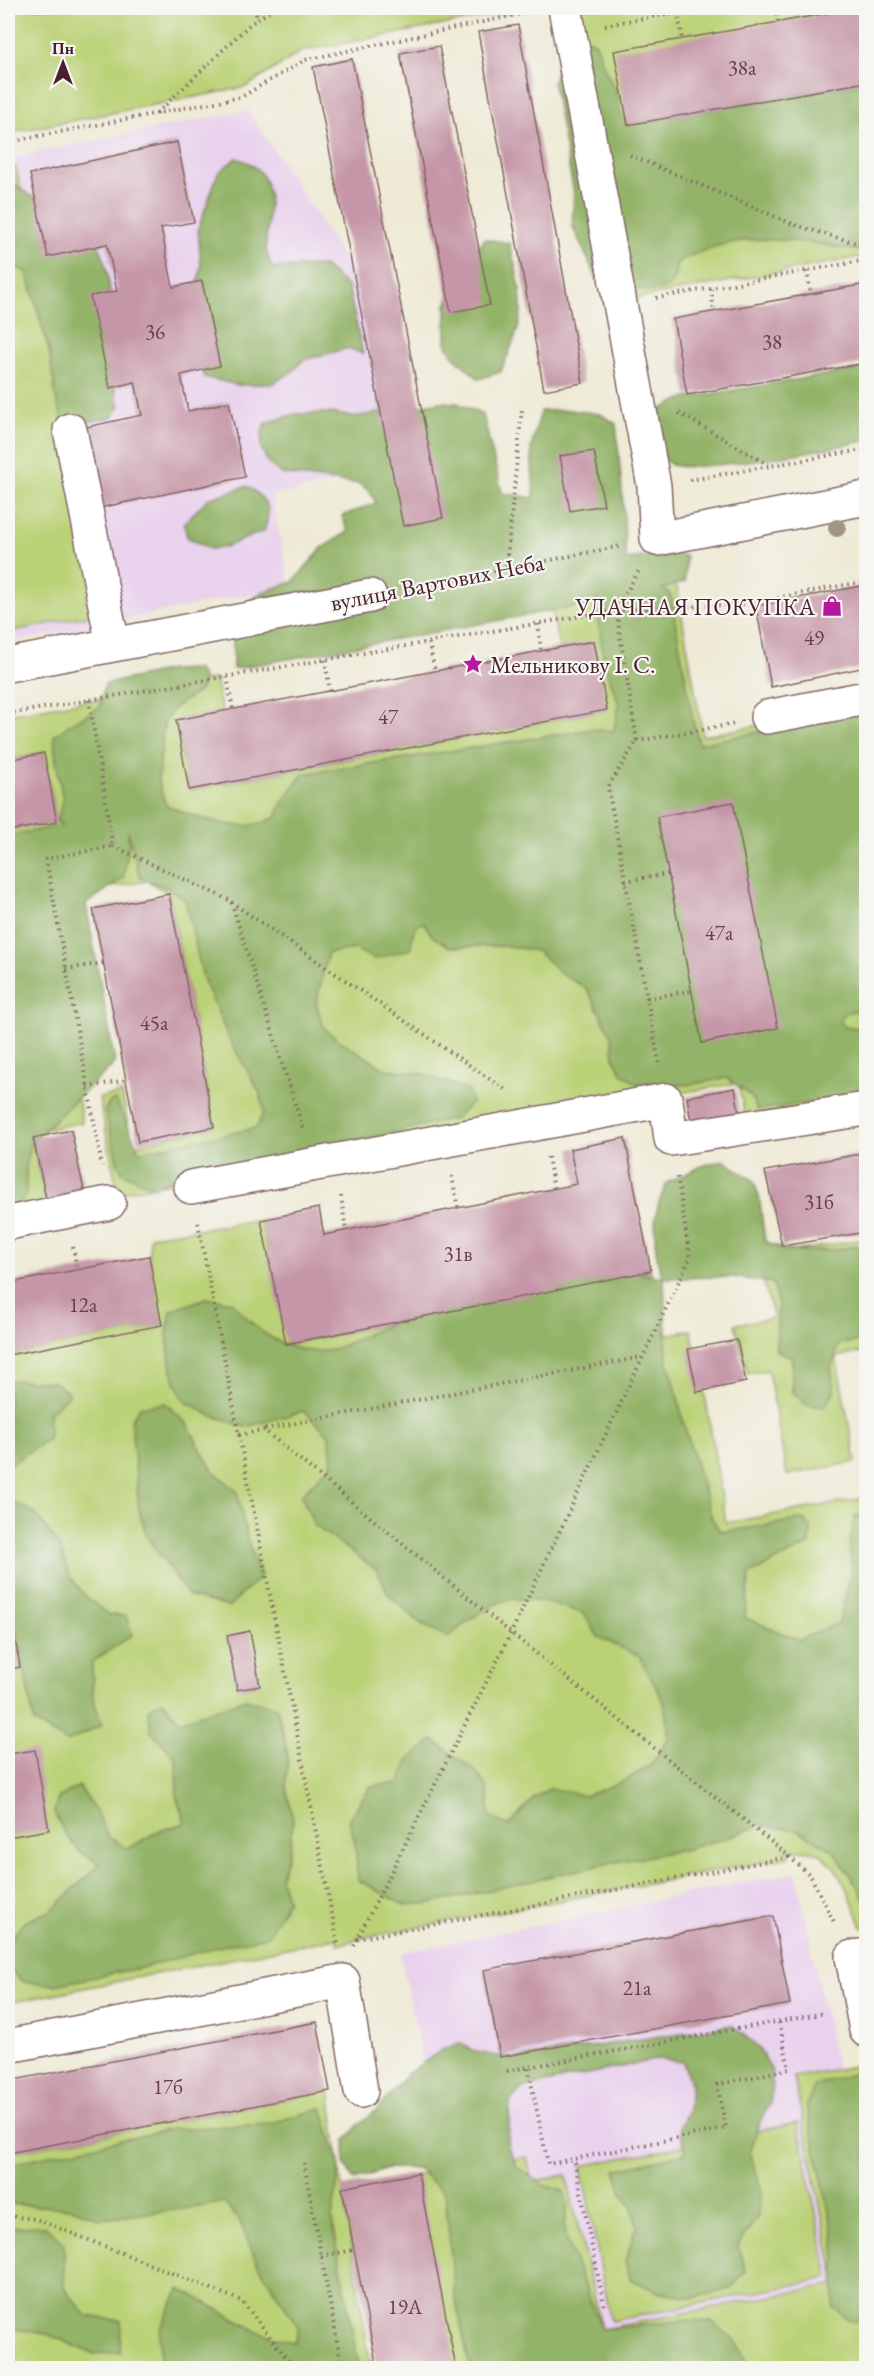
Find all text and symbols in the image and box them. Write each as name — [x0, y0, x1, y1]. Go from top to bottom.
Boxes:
north arrow — [33, 33, 93, 93]
text: Пн — [52, 38, 74, 59]
house number: 38а — [728, 54, 757, 81]
house number: 36 — [145, 318, 165, 345]
house number: 38 — [762, 328, 782, 355]
street label: вулиця Вартових Неба — [328, 546, 547, 618]
place label: УДАЧНАЯ ПОКУПКА — [574, 591, 815, 622]
shop icon: УДАЧНАЯ ПОКУПКА — [820, 594, 844, 618]
house number: 49 — [804, 624, 824, 651]
place label: Мельникову І. С. — [490, 649, 656, 680]
place icon: Мельникову І. С. — [461, 652, 485, 676]
house number: 47 — [378, 703, 399, 730]
house number: 47а — [705, 919, 734, 946]
house number: 45а — [140, 1009, 169, 1036]
house number: 31б — [804, 1188, 834, 1215]
house number: 31в — [443, 1240, 473, 1267]
house number: 12а — [69, 1291, 98, 1318]
house number: 21а — [623, 1974, 652, 2001]
house number: 17б — [153, 2073, 183, 2100]
house number: 19А — [388, 2293, 423, 2320]

